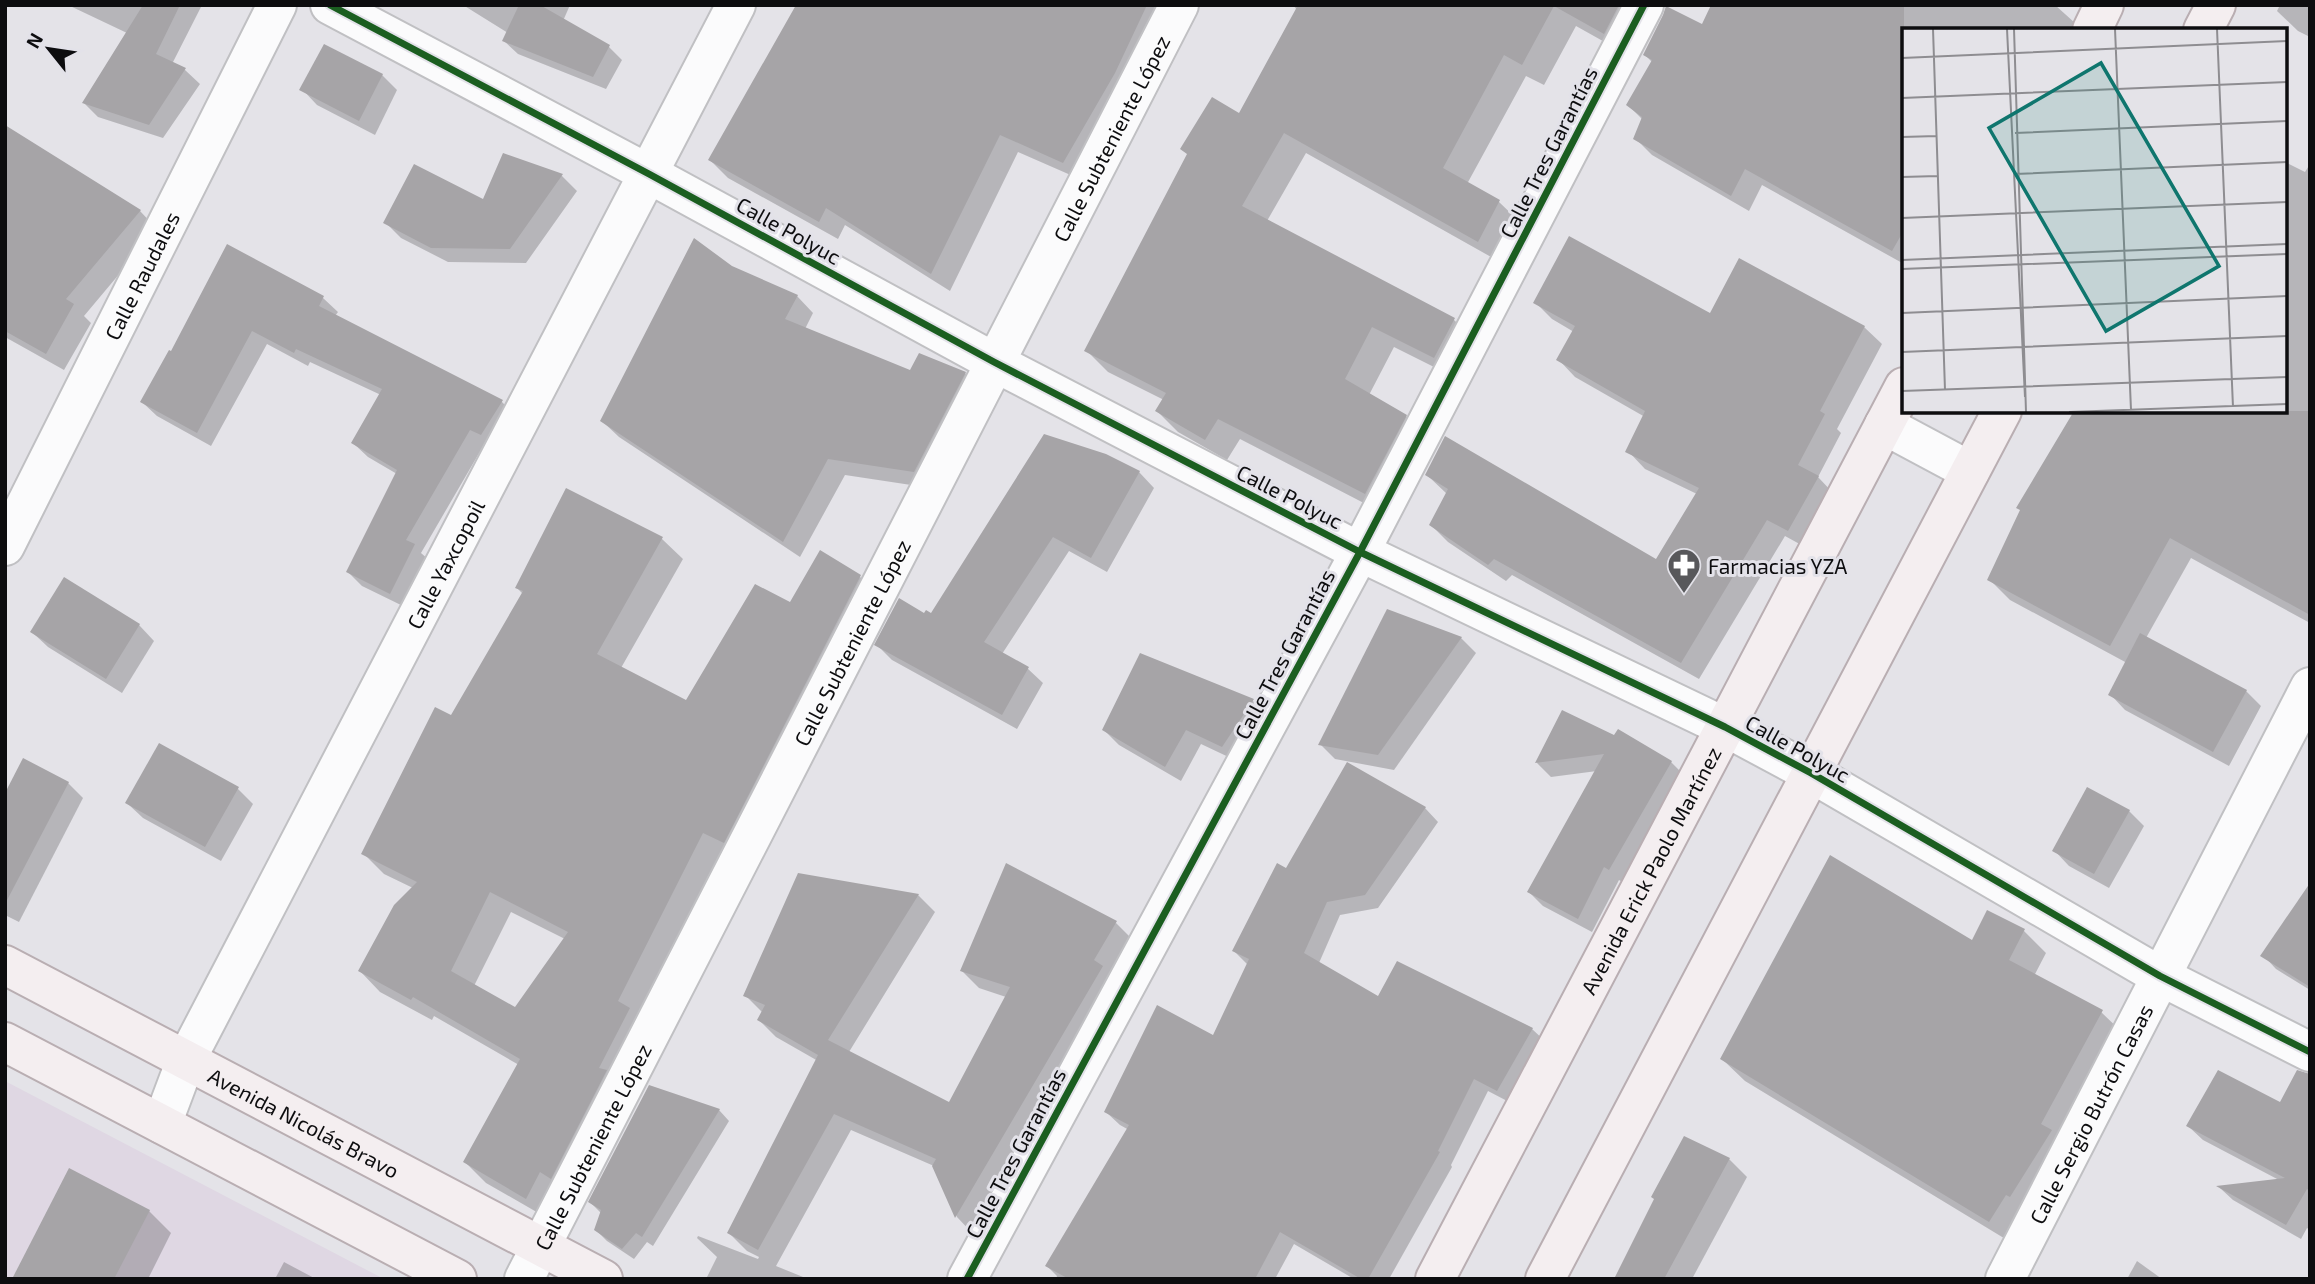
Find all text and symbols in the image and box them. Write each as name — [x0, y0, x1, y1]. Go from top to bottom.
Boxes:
north arrow — [14, 14, 84, 84]
inset map — [1902, 28, 2287, 413]
text: N — [20, 29, 47, 52]
street label: Calle Subteniente López — [1047, 31, 1174, 245]
street label: Calle Tres Garantías — [1494, 62, 1602, 242]
street label: Calle Polyuc — [733, 191, 845, 269]
street label: Calle Raudales — [98, 207, 184, 344]
street label: Calle Polyuc — [1233, 459, 1347, 533]
street label: Calle Yaxcopoil — [401, 494, 489, 633]
street label: Calle Subteniente López — [788, 535, 915, 750]
pharmacy icon: Farmacias YZA — [1665, 546, 1703, 595]
place label: Farmacias YZA — [1708, 553, 1847, 578]
street label: Calle Tres Garantías — [1229, 565, 1339, 743]
street label: Calle Polyuc — [1742, 709, 1854, 787]
street label: Avenida Erick Paolo Martínez — [1575, 742, 1725, 998]
street label: Calle Sergio Butrón Casas — [2023, 1000, 2157, 1228]
street label: Calle Subteniente López — [529, 1039, 656, 1254]
street label: Avenida Nicolás Bravo — [205, 1062, 404, 1182]
street label: Calle Tres Garantías — [960, 1064, 1070, 1242]

